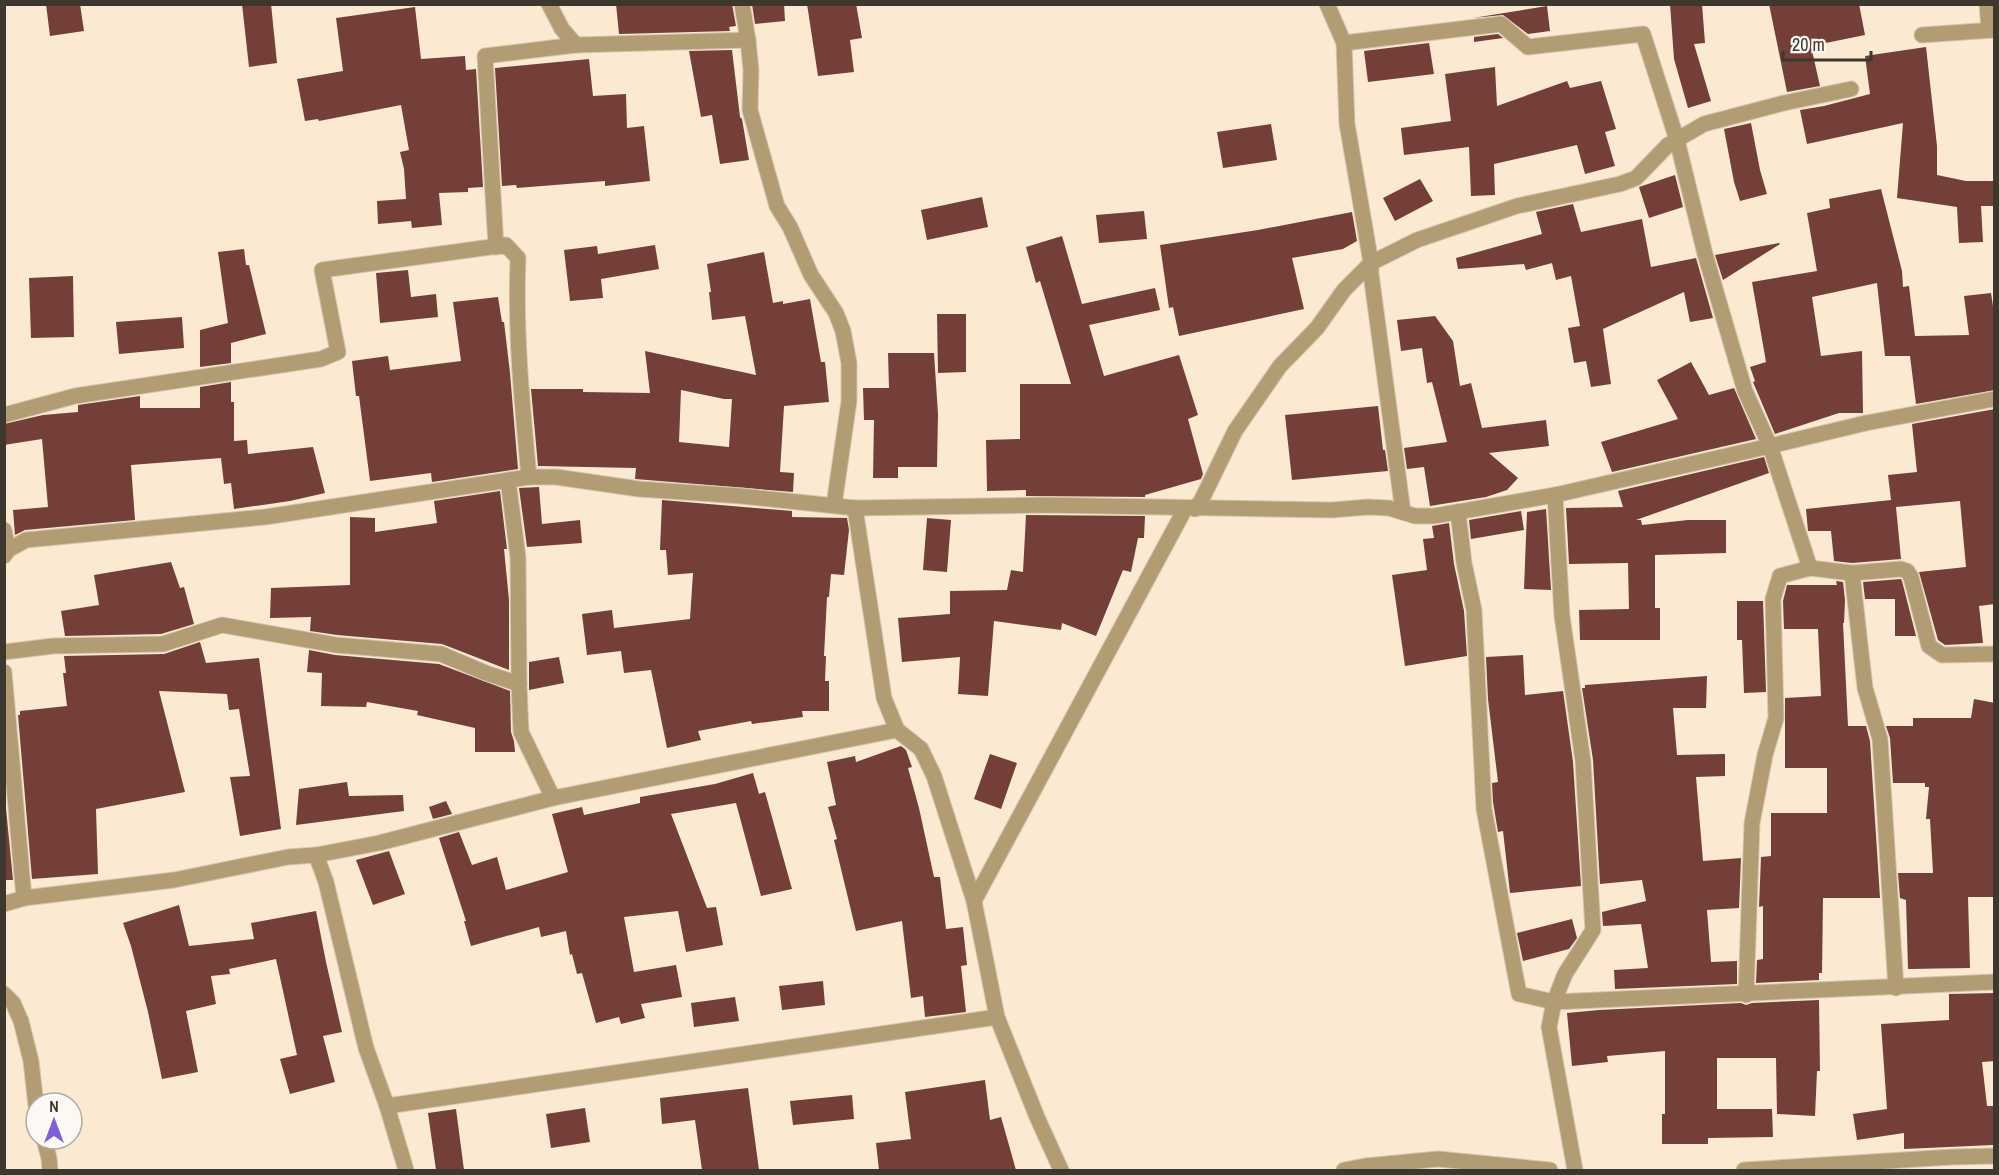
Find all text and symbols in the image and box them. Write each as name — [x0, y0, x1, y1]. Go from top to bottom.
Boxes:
scale bar — [1783, 24, 1872, 62]
text: 20 m — [1792, 32, 1825, 57]
north arrow — [24, 1091, 84, 1151]
text: N — [49, 1095, 59, 1117]

